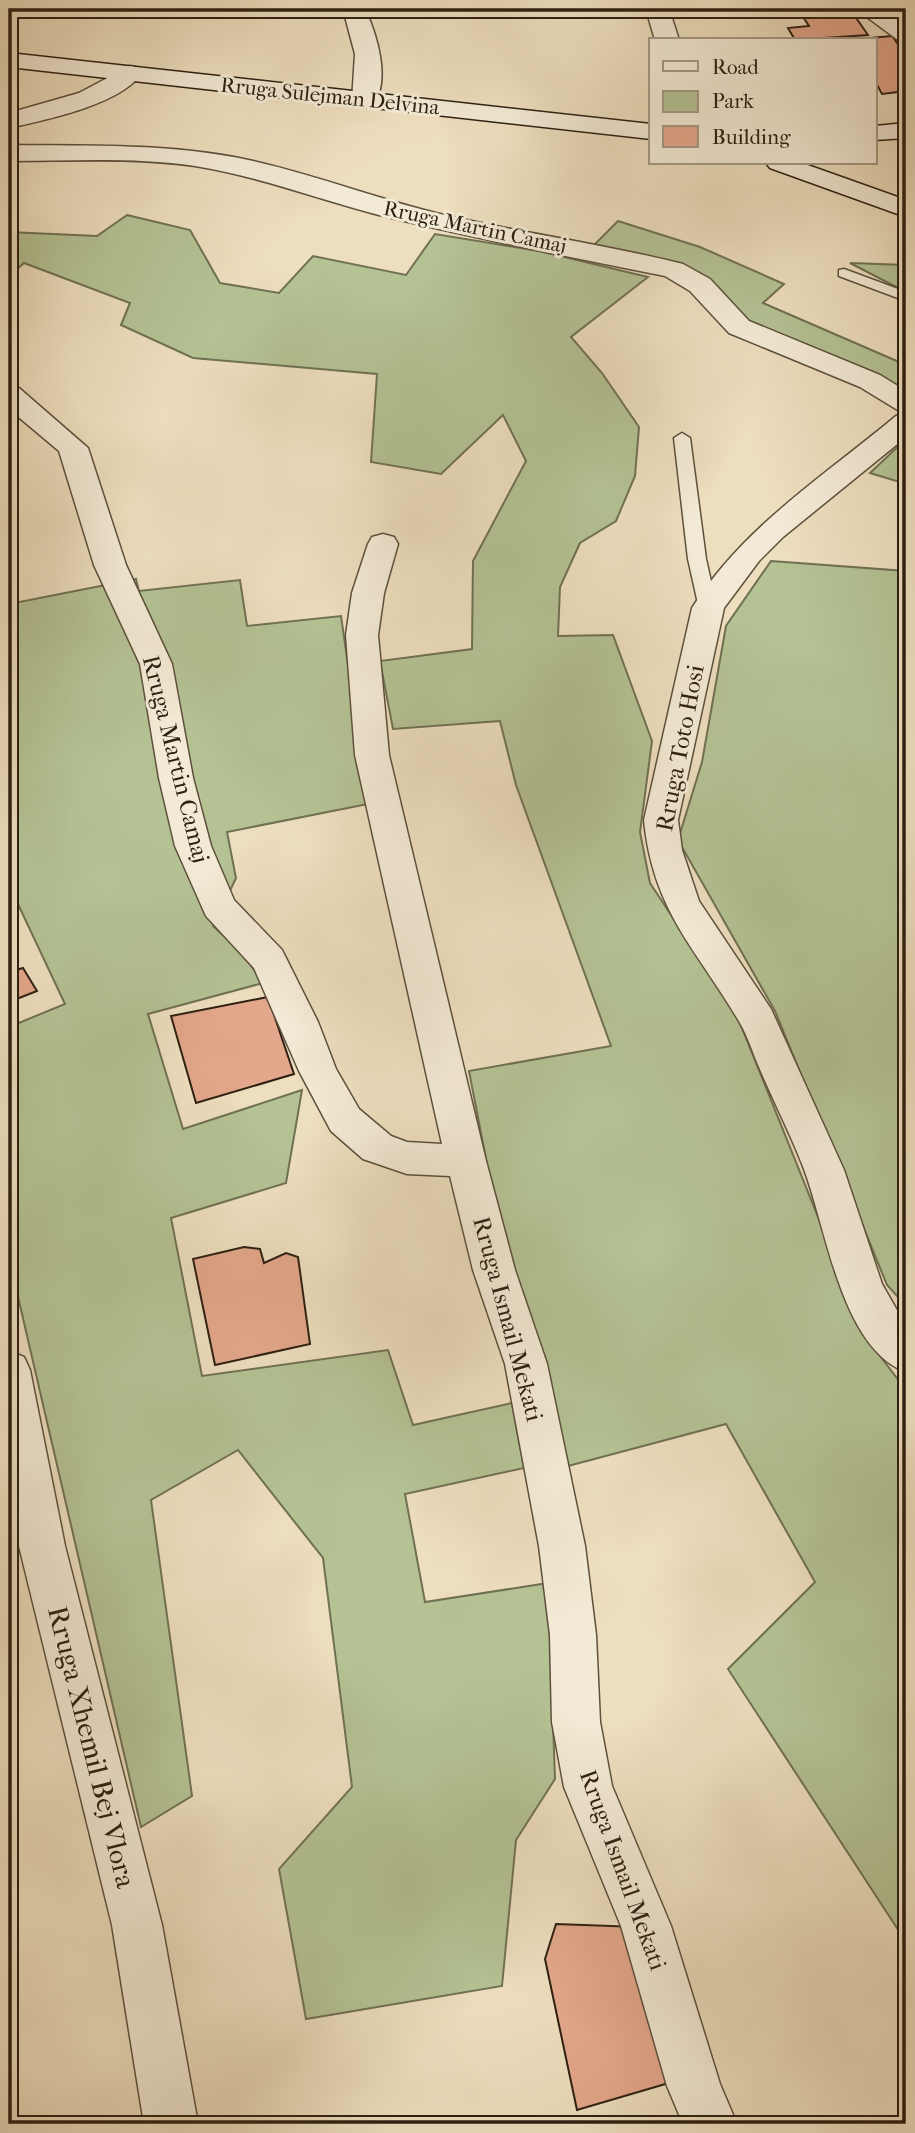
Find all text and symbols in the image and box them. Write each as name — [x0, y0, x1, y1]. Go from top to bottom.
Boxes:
legend — [649, 38, 876, 164]
text: Road — [712, 55, 759, 79]
street label: Rruga Sulejman Delvina — [219, 73, 441, 119]
text: Park — [712, 89, 754, 113]
text: Building — [712, 125, 791, 149]
street label: Rruga Martin Camaj — [381, 196, 569, 258]
street label: Rruga Martin Camaj — [137, 652, 215, 866]
street label: Rruga Toto Hosi — [650, 662, 710, 834]
street label: Rruga Ismail Mekati — [467, 1213, 549, 1425]
street label: Rruga Xhemil Bej Vlora — [41, 1603, 143, 1892]
street label: Rruga Ismail Mekati — [574, 1766, 672, 1974]

